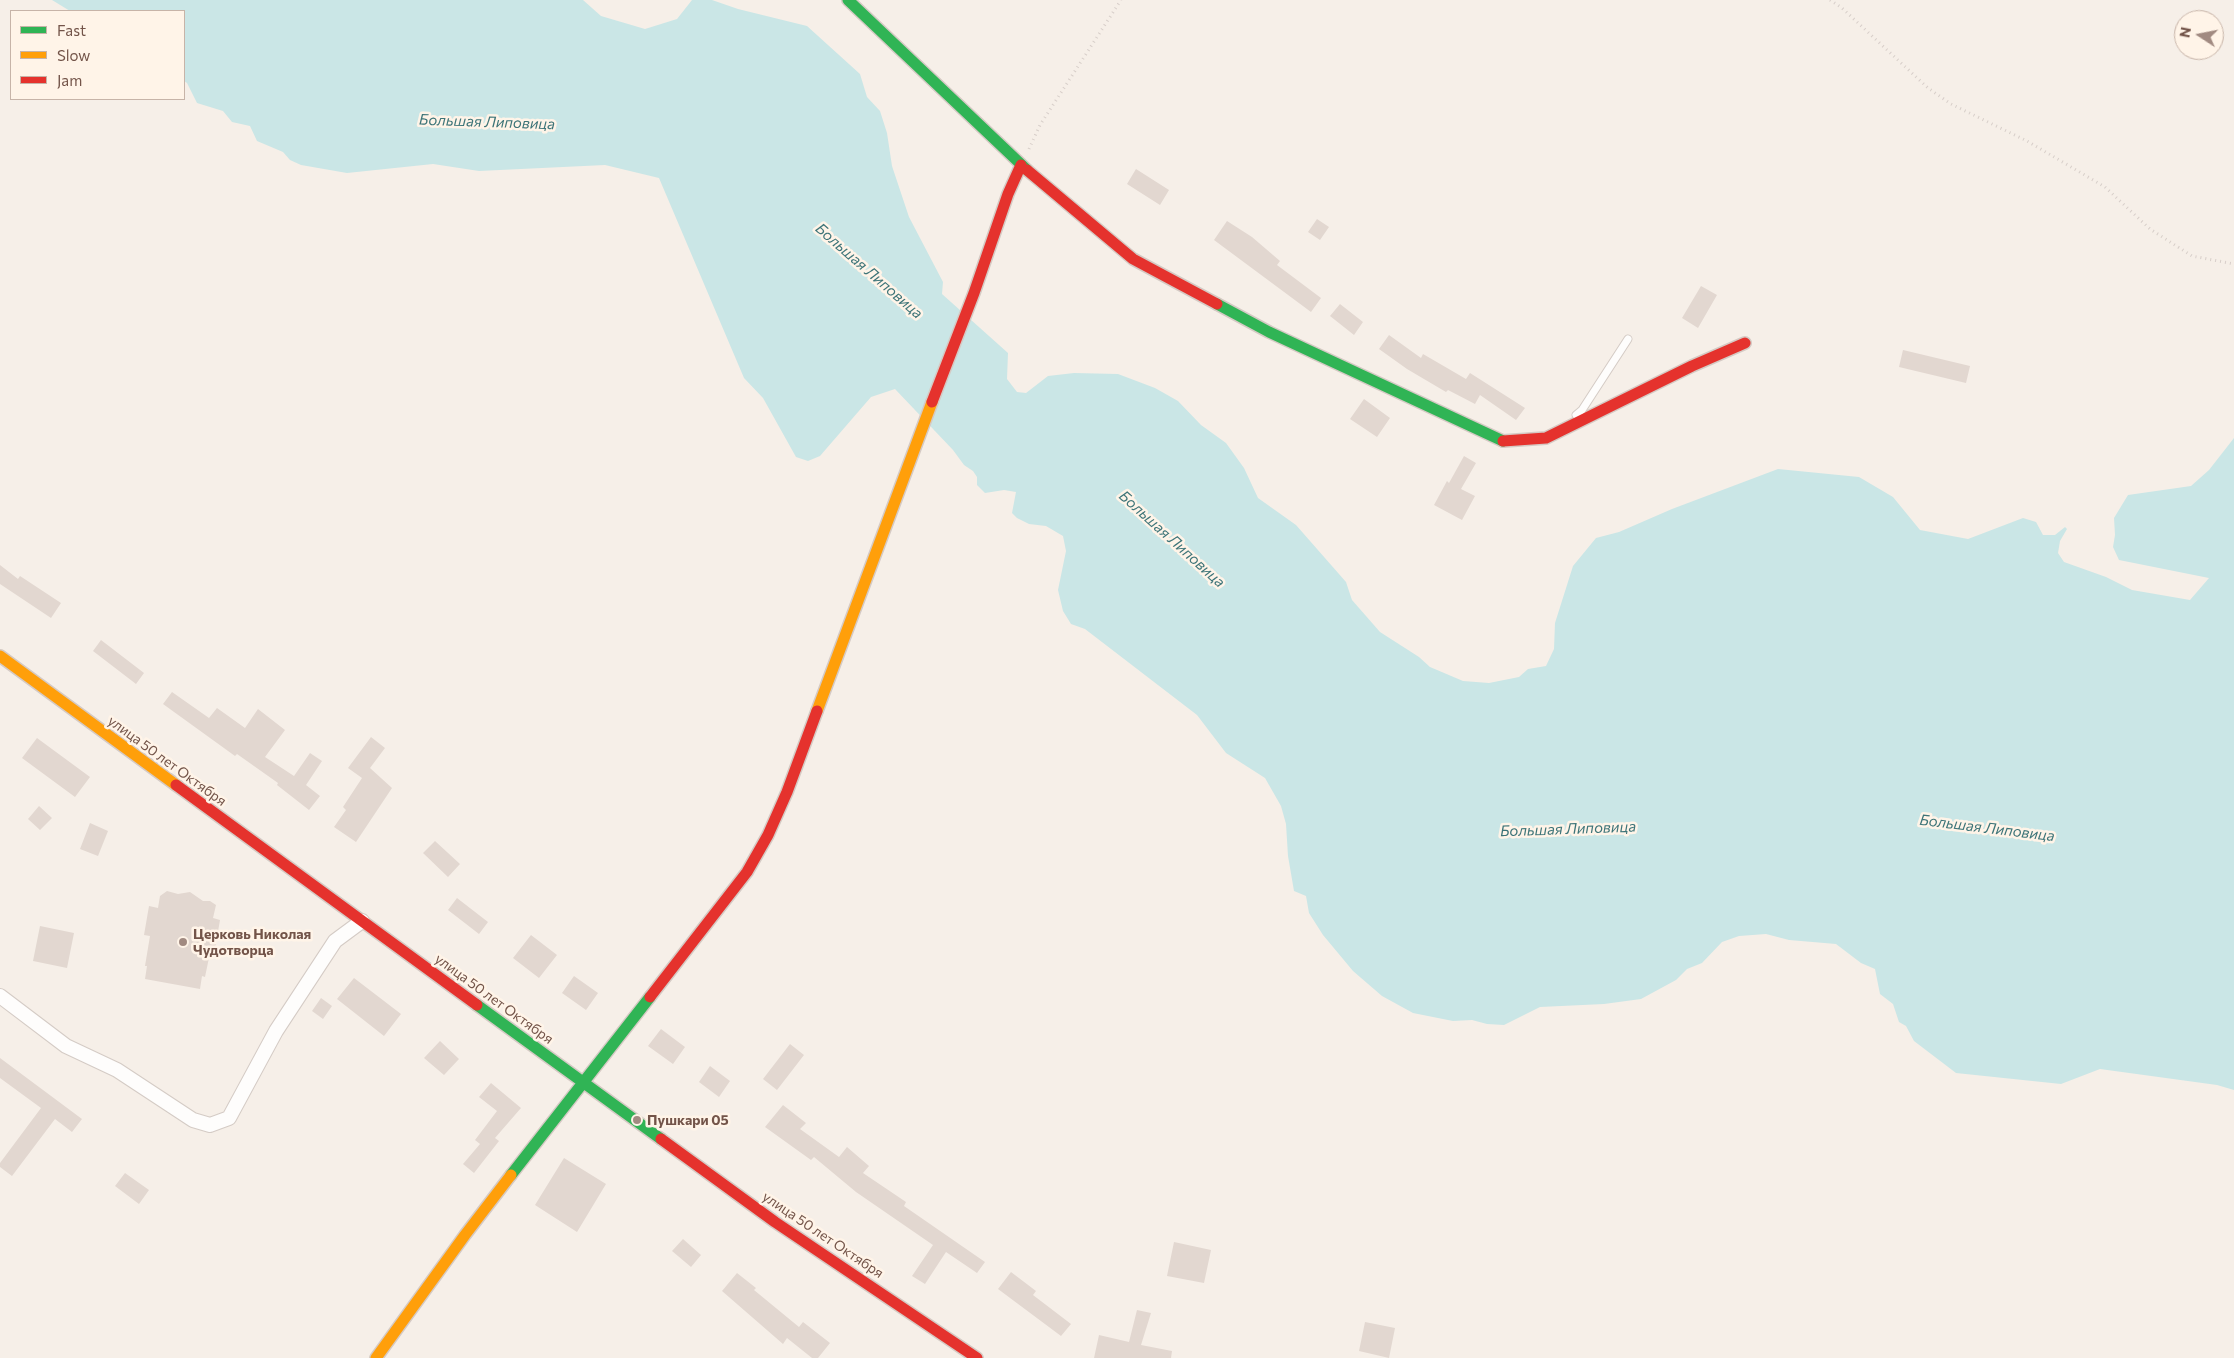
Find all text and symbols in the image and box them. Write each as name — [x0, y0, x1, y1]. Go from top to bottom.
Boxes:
legend — [10, 10, 185, 100]
north arrow — [2174, 10, 2224, 60]
text: Fast — [57, 21, 86, 39]
text: N — [2175, 25, 2194, 39]
text: Slow — [57, 46, 90, 64]
text: Jam — [57, 71, 82, 89]
water label: Большая Липовица — [419, 111, 555, 133]
water label: Большая Липовица — [812, 220, 926, 322]
water label: Большая Липовица — [1115, 487, 1229, 591]
street label: улица 50 лет Октября — [104, 712, 230, 810]
water label: Большая Липовица — [1918, 811, 2056, 845]
water label: Большая Липовица — [1500, 818, 1636, 840]
place label: Церковь Николая Чудотворца — [193, 926, 311, 959]
marker: Церковь Николая Чудотворца — [177, 936, 189, 948]
street label: улица 50 лет Октября — [431, 950, 557, 1048]
place label: Пушкари 05 — [647, 1112, 729, 1128]
marker: Пушкари 05 — [631, 1114, 643, 1126]
street label: улица 50 лет Октября — [759, 1188, 887, 1282]

